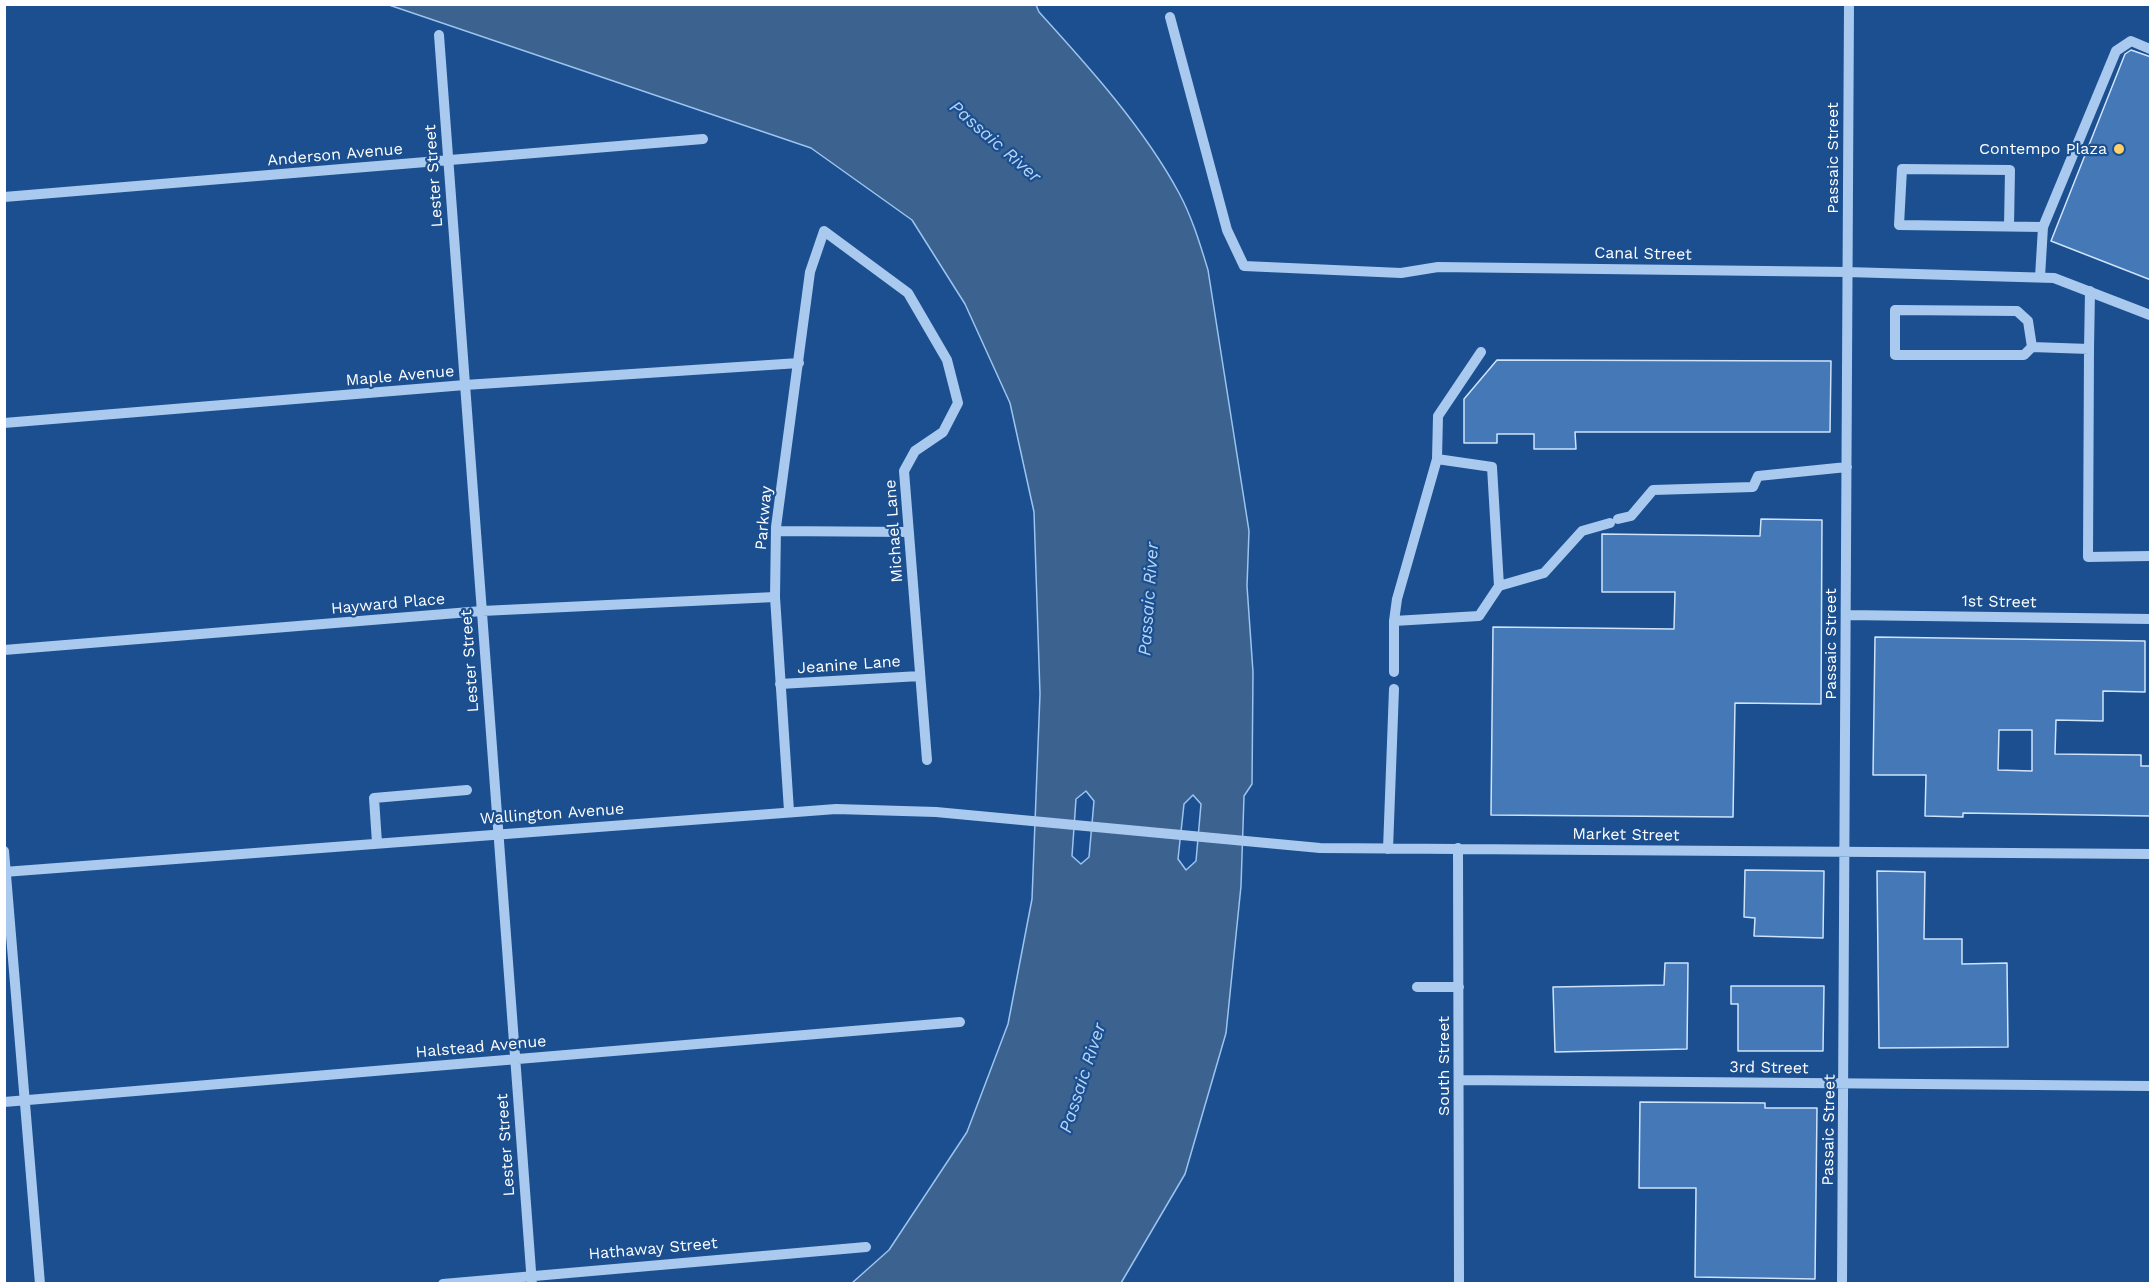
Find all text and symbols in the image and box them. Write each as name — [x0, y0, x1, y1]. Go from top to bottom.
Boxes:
water label: Passaic River — [945, 96, 1045, 188]
street label: Passaic Street — [1823, 102, 1843, 214]
street label: Lester Street — [421, 124, 447, 228]
place label: Contempo Plaza — [1979, 139, 2107, 159]
street label: Anderson Avenue — [266, 140, 404, 170]
marker: Contempo Plaza — [2112, 142, 2126, 156]
street label: Canal Street — [1594, 244, 1692, 264]
street label: Maple Avenue — [345, 362, 455, 390]
street label: Michael Lane — [881, 479, 907, 583]
street label: Parkway — [752, 485, 776, 551]
water label: Passaic River — [1134, 541, 1164, 657]
street label: Passaic Street — [1821, 588, 1841, 700]
street label: Hayward Place — [330, 589, 446, 619]
street label: 1st Street — [1961, 592, 2037, 612]
street label: Lester Street — [457, 609, 483, 713]
street label: Jeanine Lane — [797, 652, 901, 678]
street label: Wallington Avenue — [479, 799, 625, 829]
street label: Market Street — [1572, 824, 1680, 846]
street label: South Street — [1434, 1016, 1454, 1116]
water label: Passaic River — [1055, 1020, 1111, 1136]
street label: Halstead Avenue — [415, 1032, 547, 1062]
street label: 3rd Street — [1729, 1058, 1809, 1078]
street label: Passaic Street — [1818, 1074, 1840, 1186]
street label: Lester Street — [493, 1093, 519, 1197]
street label: Hathaway Street — [588, 1234, 718, 1264]

